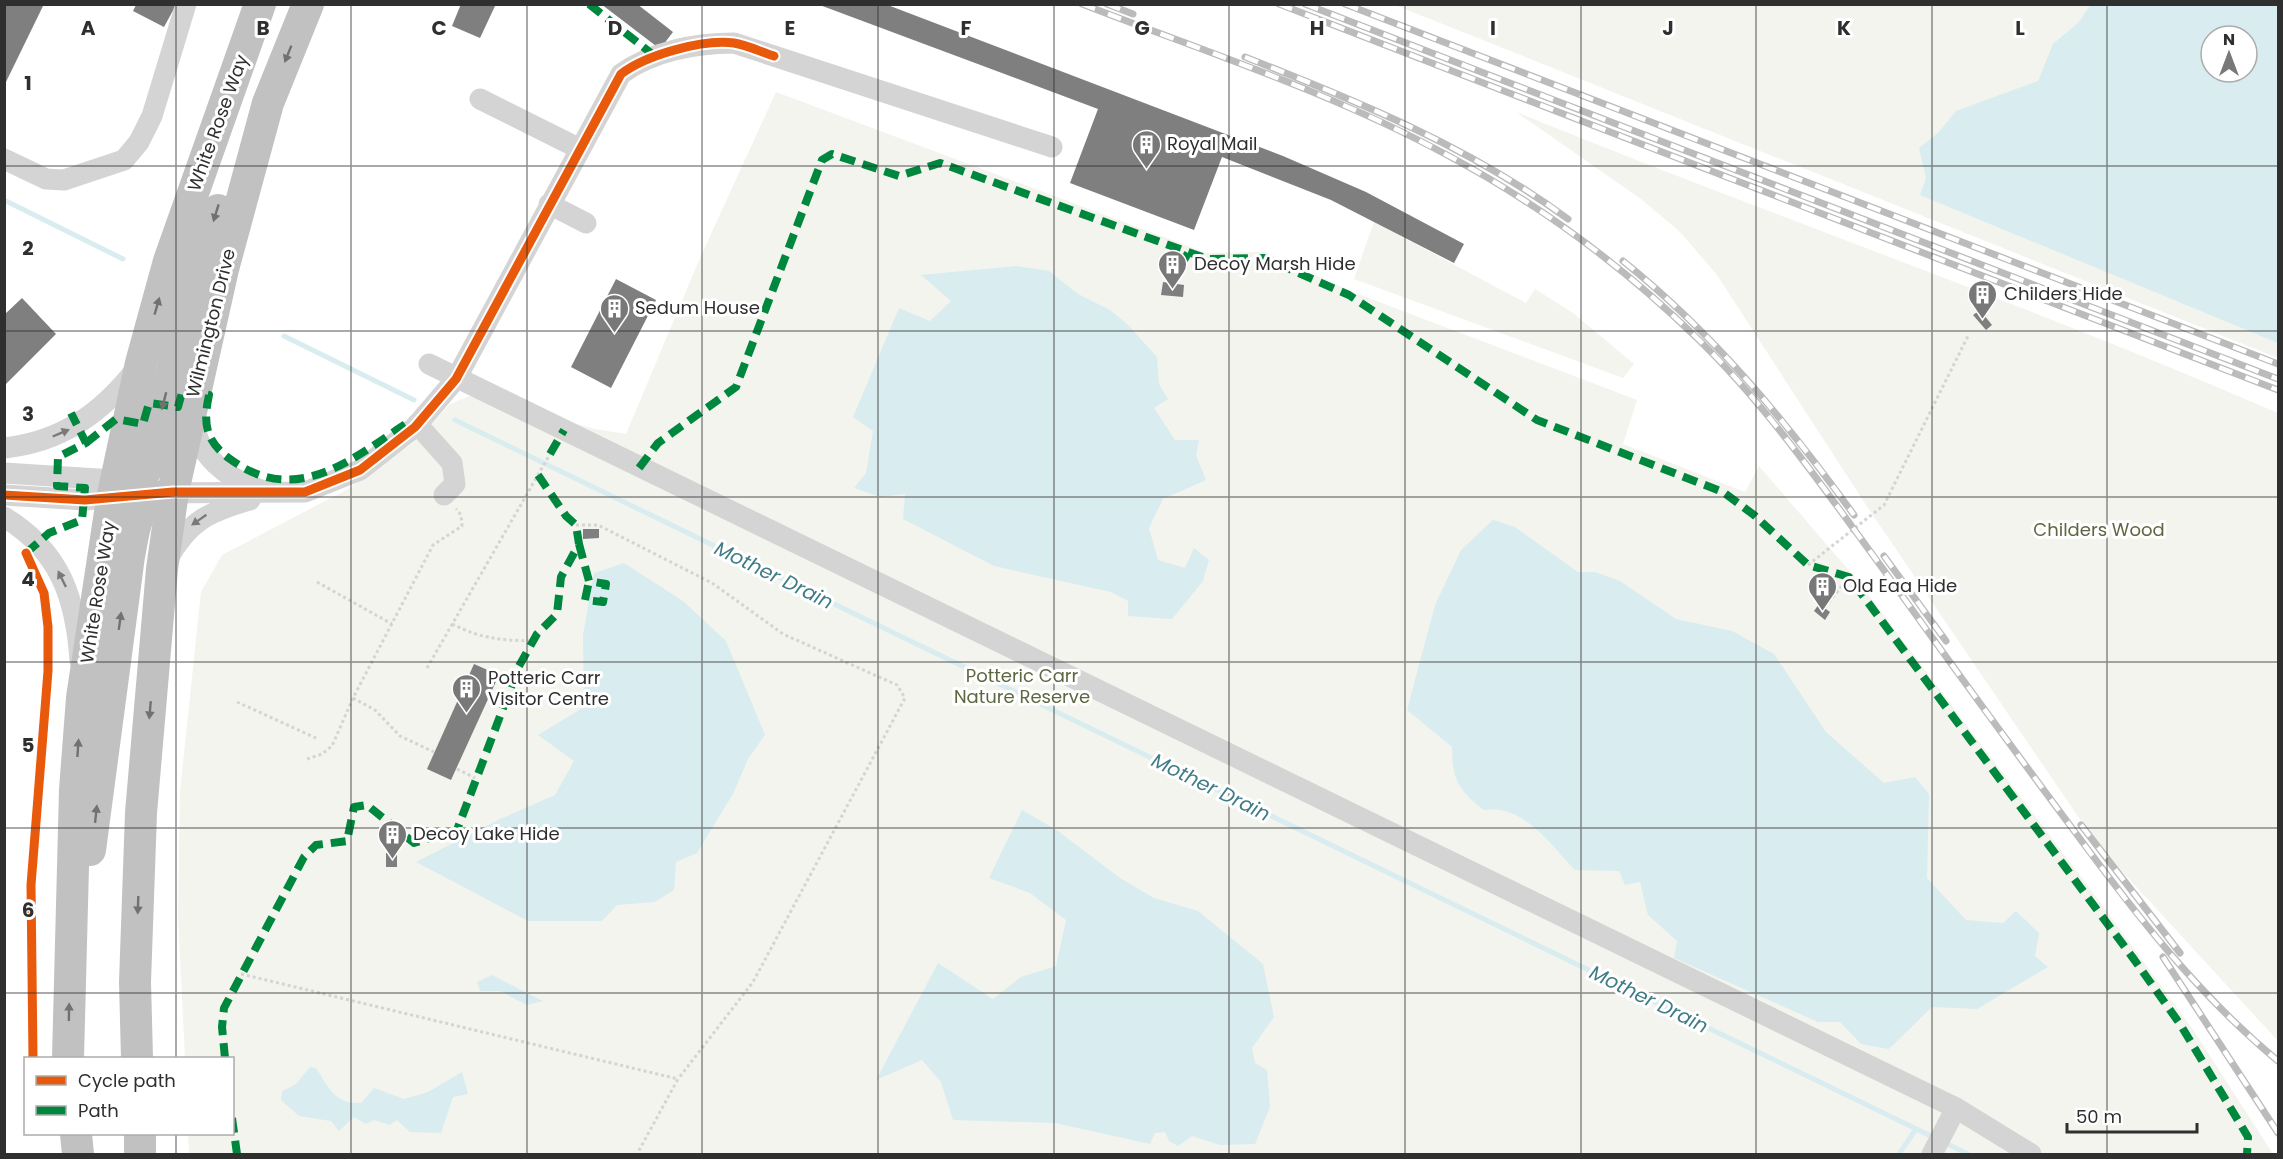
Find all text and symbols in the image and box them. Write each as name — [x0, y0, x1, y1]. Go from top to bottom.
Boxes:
text: A — [81, 14, 96, 42]
text: B — [256, 14, 270, 42]
text: C — [431, 14, 447, 42]
text: D — [608, 14, 622, 42]
text: E — [785, 14, 795, 42]
text: F — [961, 14, 972, 42]
text: G — [1134, 14, 1150, 42]
text: H — [1310, 14, 1324, 42]
text: I — [1490, 14, 1496, 42]
text: J — [1662, 14, 1674, 42]
text: K — [1837, 14, 1851, 42]
text: L — [2015, 14, 2025, 42]
north arrow — [2199, 24, 2259, 84]
text: N — [2223, 28, 2235, 51]
one-way arrow — [283, 45, 292, 63]
street label: White Rose Way — [181, 51, 254, 195]
text: 1 — [24, 69, 32, 97]
building icon: Royal Mail — [1130, 128, 1162, 170]
place label: Royal Mail — [1167, 131, 1258, 156]
one-way arrow — [211, 204, 221, 222]
text: 2 — [22, 234, 34, 262]
street label: Wilmington Drive — [180, 246, 241, 400]
building icon: Decoy Marsh Hide — [1157, 248, 1189, 290]
place label: Decoy Marsh Hide — [1194, 251, 1356, 276]
building icon: Childers Hide — [1967, 278, 1999, 320]
place label: Childers Hide — [2004, 281, 2123, 306]
building icon: Sedum House — [598, 292, 630, 334]
place label: Sedum House — [635, 295, 760, 320]
one-way arrow — [153, 297, 162, 315]
one-way arrow — [158, 392, 168, 410]
text: 3 — [22, 400, 34, 428]
one-way arrow — [52, 428, 69, 437]
one-way arrow — [191, 514, 207, 525]
park label: Childers Wood — [2033, 517, 2165, 542]
street label: White Rose Way — [74, 519, 121, 665]
water label: Mother Drain — [710, 534, 838, 616]
text: 4 — [21, 565, 35, 593]
one-way arrow — [57, 570, 67, 587]
building icon: Old Eaa Hide — [1806, 570, 1838, 612]
place label: Old Eaa Hide — [1843, 573, 1957, 598]
one-way arrow — [115, 611, 124, 630]
park label: Potteric Carr Nature Reserve — [954, 663, 1090, 709]
place label: Potteric Carr Visitor Centre — [488, 665, 609, 711]
building icon: Potteric Carr Visitor Centre — [451, 672, 483, 714]
one-way arrow — [145, 701, 155, 720]
text: 5 — [22, 731, 35, 759]
one-way arrow — [73, 738, 83, 757]
water label: Mother Drain — [1147, 746, 1275, 828]
one-way arrow — [91, 805, 101, 824]
building icon: Decoy Lake Hide — [376, 818, 408, 860]
place label: Decoy Lake Hide — [413, 821, 560, 846]
one-way arrow — [133, 895, 143, 914]
text: 6 — [22, 896, 34, 924]
water label: Mother Drain — [1585, 958, 1713, 1040]
one-way arrow — [64, 1003, 74, 1022]
legend — [24, 1057, 234, 1135]
text: Cycle path — [78, 1068, 176, 1093]
scale bar — [2067, 1096, 2198, 1134]
text: Path — [78, 1098, 119, 1123]
text: 50 m — [2076, 1104, 2122, 1129]

